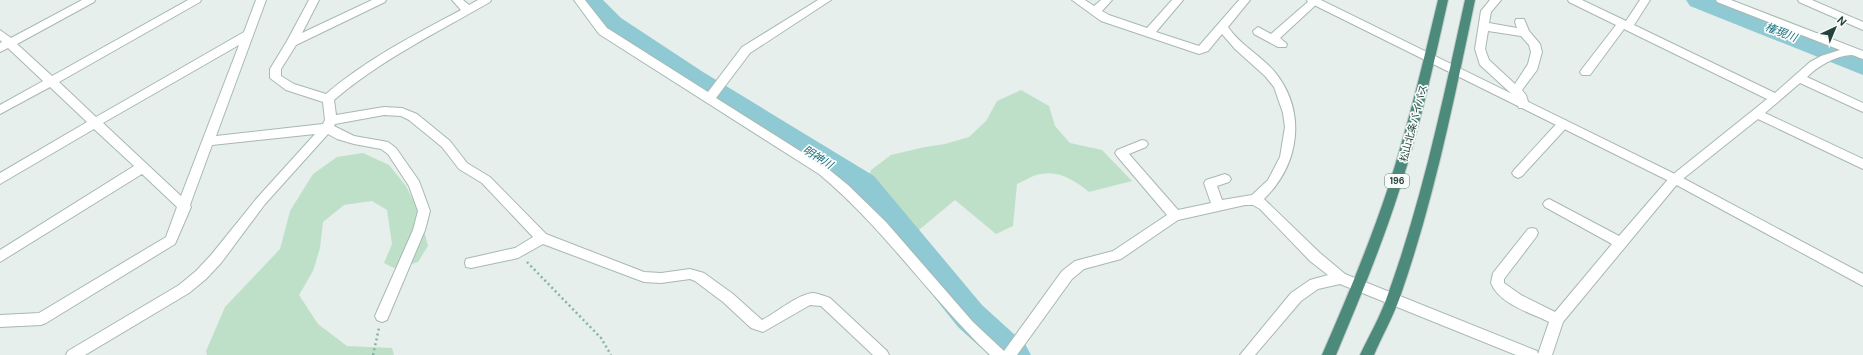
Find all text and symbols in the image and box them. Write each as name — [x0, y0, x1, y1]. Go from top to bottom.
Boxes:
north arrow — [1815, 8, 1855, 48]
text: N — [1834, 13, 1850, 29]
water label: 権現川 — [1763, 20, 1800, 45]
street label: 松山北条バイパス — [1397, 83, 1430, 163]
water label: 明神川 — [800, 142, 837, 172]
road number: 196 — [1385, 174, 1409, 188]

